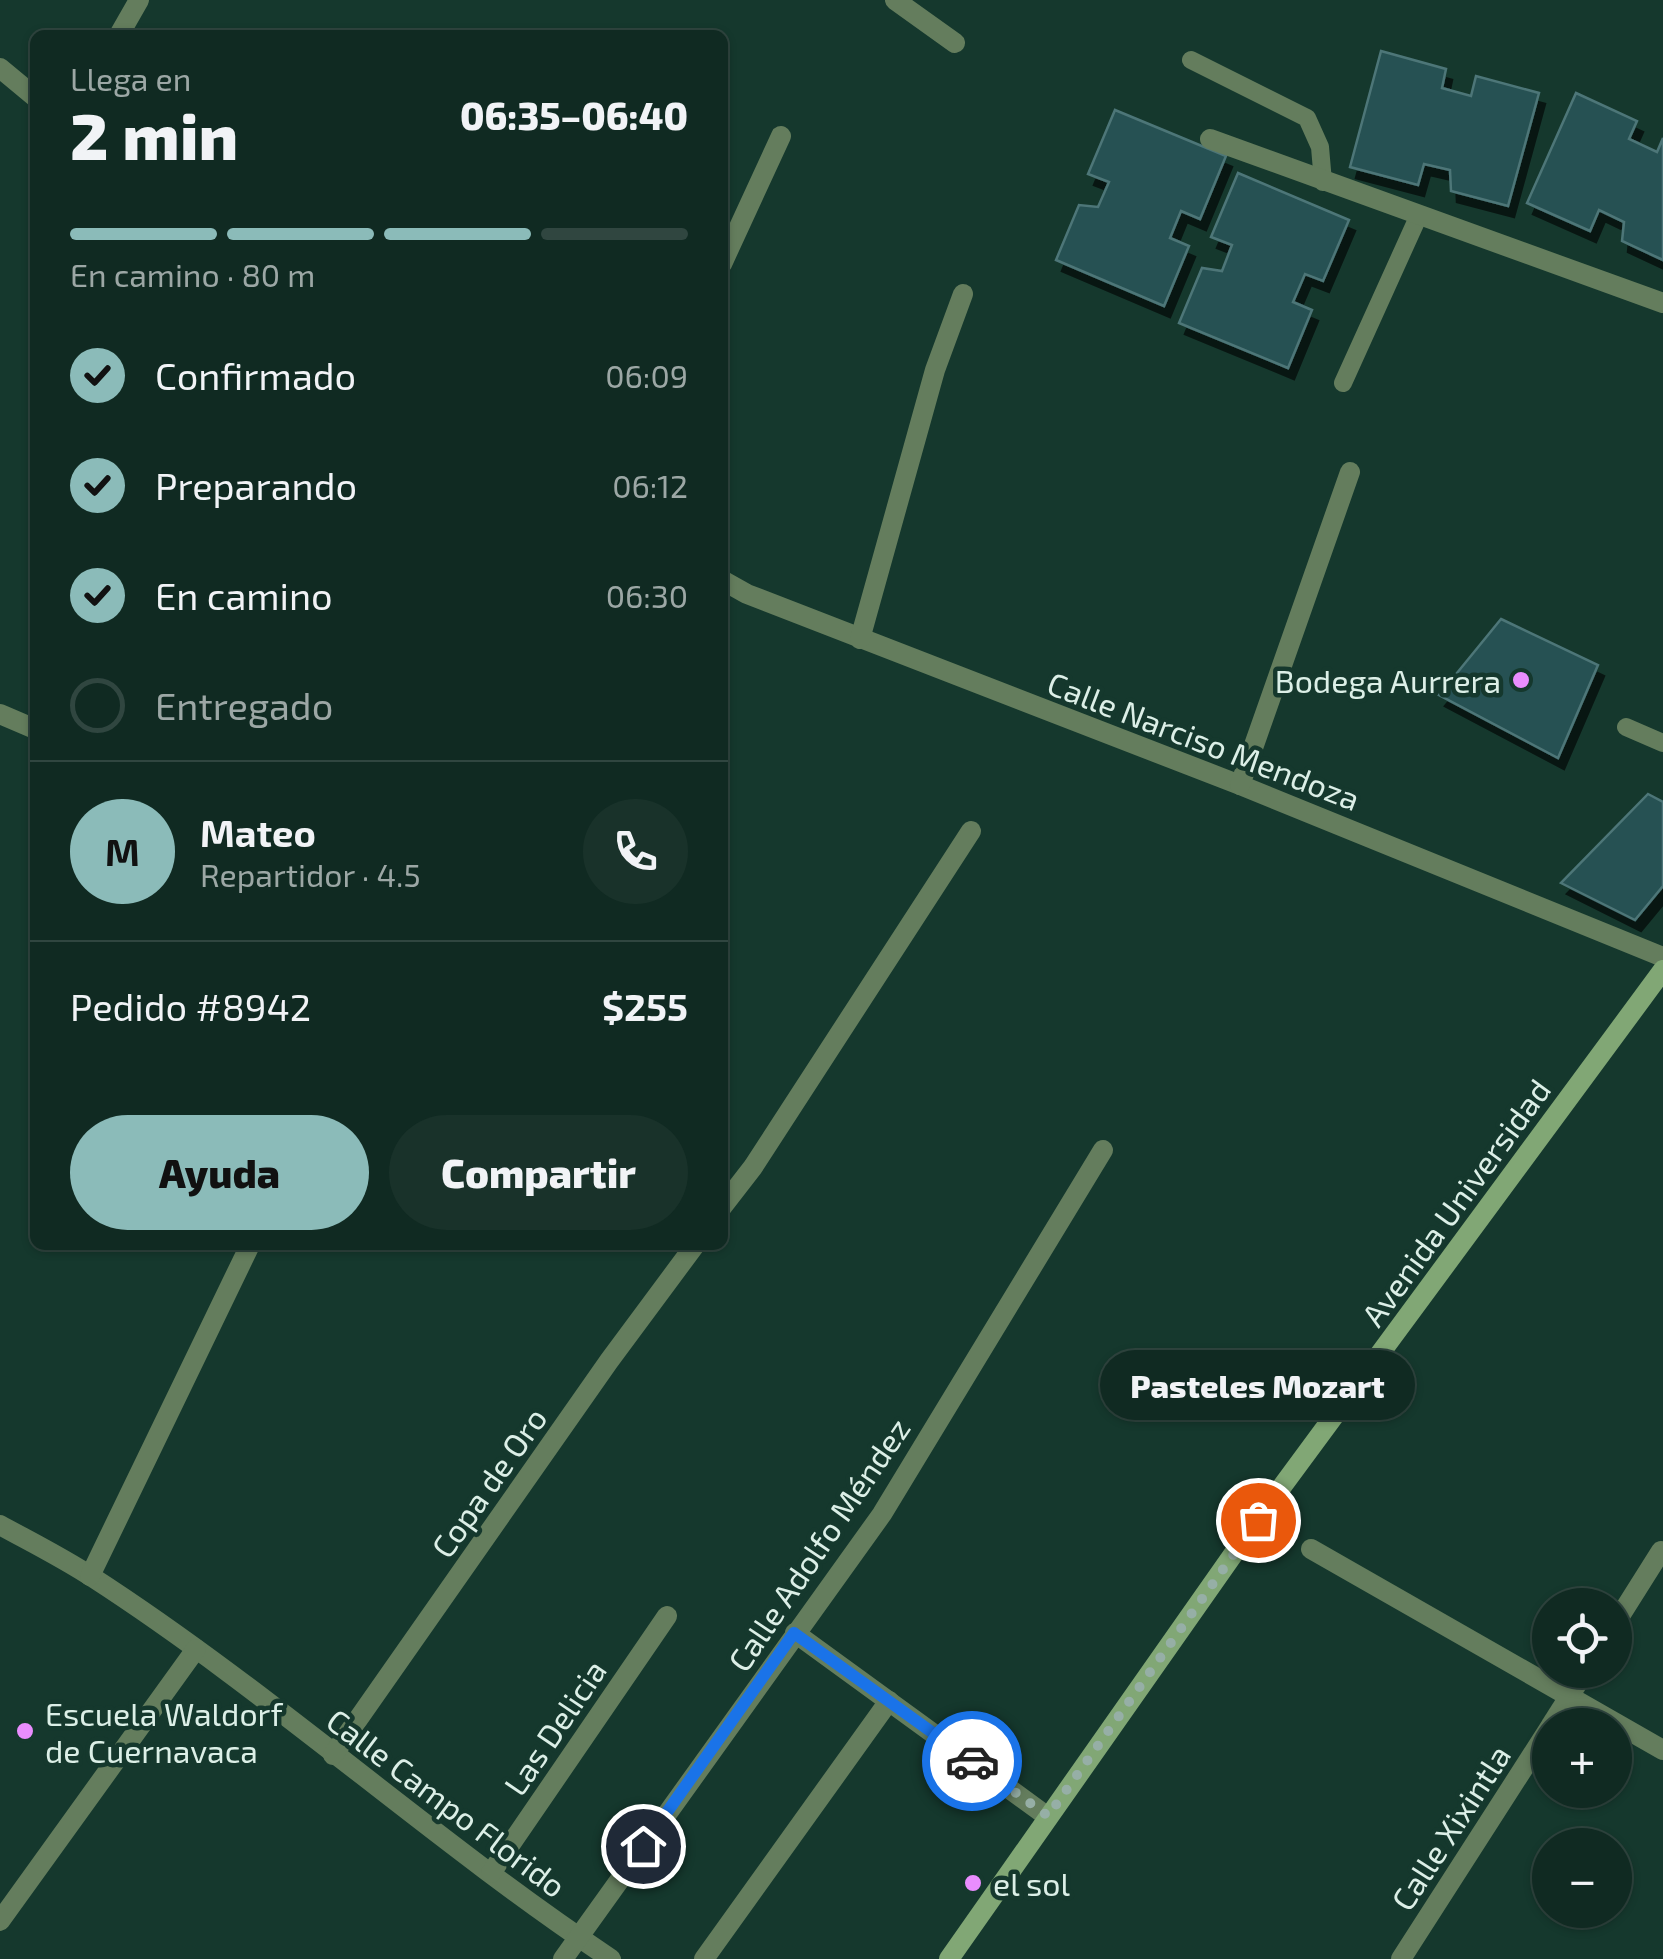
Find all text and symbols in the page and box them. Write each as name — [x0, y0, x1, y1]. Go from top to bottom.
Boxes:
text: Llega en — [70, 59, 191, 97]
text: 06:35–06:40 — [460, 92, 688, 138]
text: 2 min — [70, 95, 238, 173]
text: En camino · 80 m — [70, 255, 315, 293]
icon: check — [70, 348, 125, 403]
text: Confirmado — [155, 352, 356, 398]
text: 06:09 — [605, 356, 688, 394]
icon: check — [70, 458, 125, 513]
text: Preparando — [155, 462, 357, 508]
text: 06:12 — [612, 466, 688, 504]
icon: check — [70, 568, 125, 623]
text: En camino — [155, 572, 333, 618]
text: 06:30 — [606, 576, 688, 614]
place label: Bodega Aurrera — [1275, 661, 1501, 699]
street label: Calle Narciso Mendoza — [1043, 663, 1365, 817]
marker: Bodega Aurrera — [1510, 669, 1532, 691]
text: Entregado — [155, 682, 333, 728]
button: phone — [583, 799, 688, 904]
text: Mateo — [200, 809, 316, 855]
text: M — [105, 828, 140, 874]
text: Repartidor · 4.5 — [200, 855, 421, 893]
text: Pedido #8942 — [70, 983, 311, 1029]
text: $255 — [602, 983, 688, 1029]
street label: Avenida Universidad — [1353, 1071, 1557, 1333]
button: Ayuda — [70, 1115, 369, 1230]
button: Compartir — [389, 1115, 688, 1230]
callout: Pasteles Mozart — [1100, 1350, 1416, 1420]
text: Pasteles Mozart — [1130, 1366, 1385, 1404]
street label: Copa de Oro — [422, 1400, 554, 1564]
street label: Calle Adolfo Méndez — [719, 1410, 917, 1678]
pin — [1216, 1478, 1301, 1563]
icon: bag — [1231, 1493, 1286, 1548]
map controls — [1532, 1588, 1632, 1928]
button: locate — [1532, 1588, 1632, 1688]
street label: Las Delicia — [495, 1652, 613, 1802]
place label: Escuela Waldorf de Cuernavaca — [45, 1694, 283, 1769]
street label: Calle Campo Florido — [320, 1700, 574, 1904]
button: + — [1532, 1708, 1632, 1808]
courier — [922, 1711, 1022, 1811]
marker: Escuela Waldorf de Cuernavaca — [14, 1720, 36, 1742]
icon: car — [945, 1734, 1000, 1789]
street label: Calle Xixintla — [1383, 1737, 1517, 1917]
pin — [601, 1804, 686, 1889]
icon: home — [616, 1819, 671, 1874]
button: − — [1532, 1828, 1632, 1928]
place label: el sol — [993, 1864, 1070, 1902]
marker: el sol — [962, 1872, 984, 1894]

